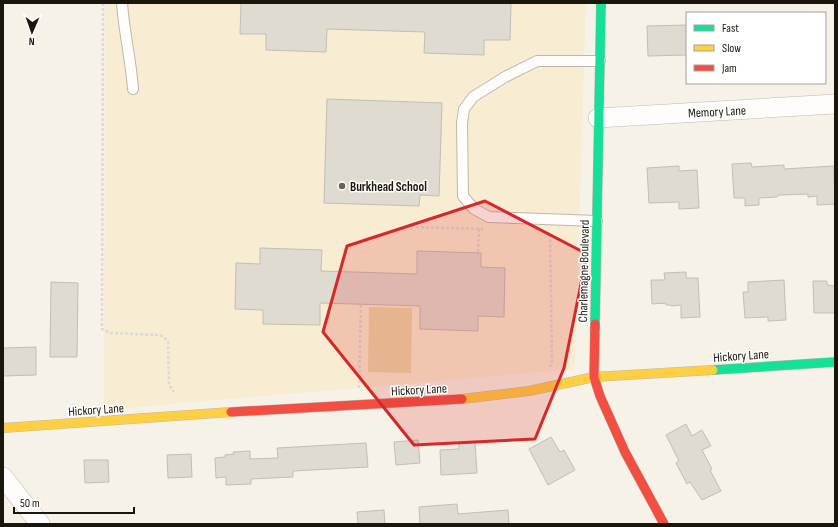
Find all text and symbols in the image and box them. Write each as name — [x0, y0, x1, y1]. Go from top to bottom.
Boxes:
north arrow — [12, 12, 52, 52]
legend — [686, 12, 826, 84]
text: Fast — [722, 21, 739, 36]
text: N — [28, 35, 35, 48]
text: Slow — [722, 41, 741, 56]
text: Jam — [721, 61, 737, 76]
street label: Memory Lane — [688, 102, 747, 122]
place label: Burkhead School — [350, 179, 427, 195]
marker: Burkhead School — [337, 181, 347, 191]
street label: Charlemagne Boulevard — [575, 220, 593, 322]
street label: Hickory Lane — [713, 346, 770, 366]
street label: Hickory Lane — [391, 381, 447, 399]
street label: Hickory Lane — [68, 400, 125, 420]
scale bar — [14, 489, 134, 515]
text: 50 m — [20, 496, 40, 511]

